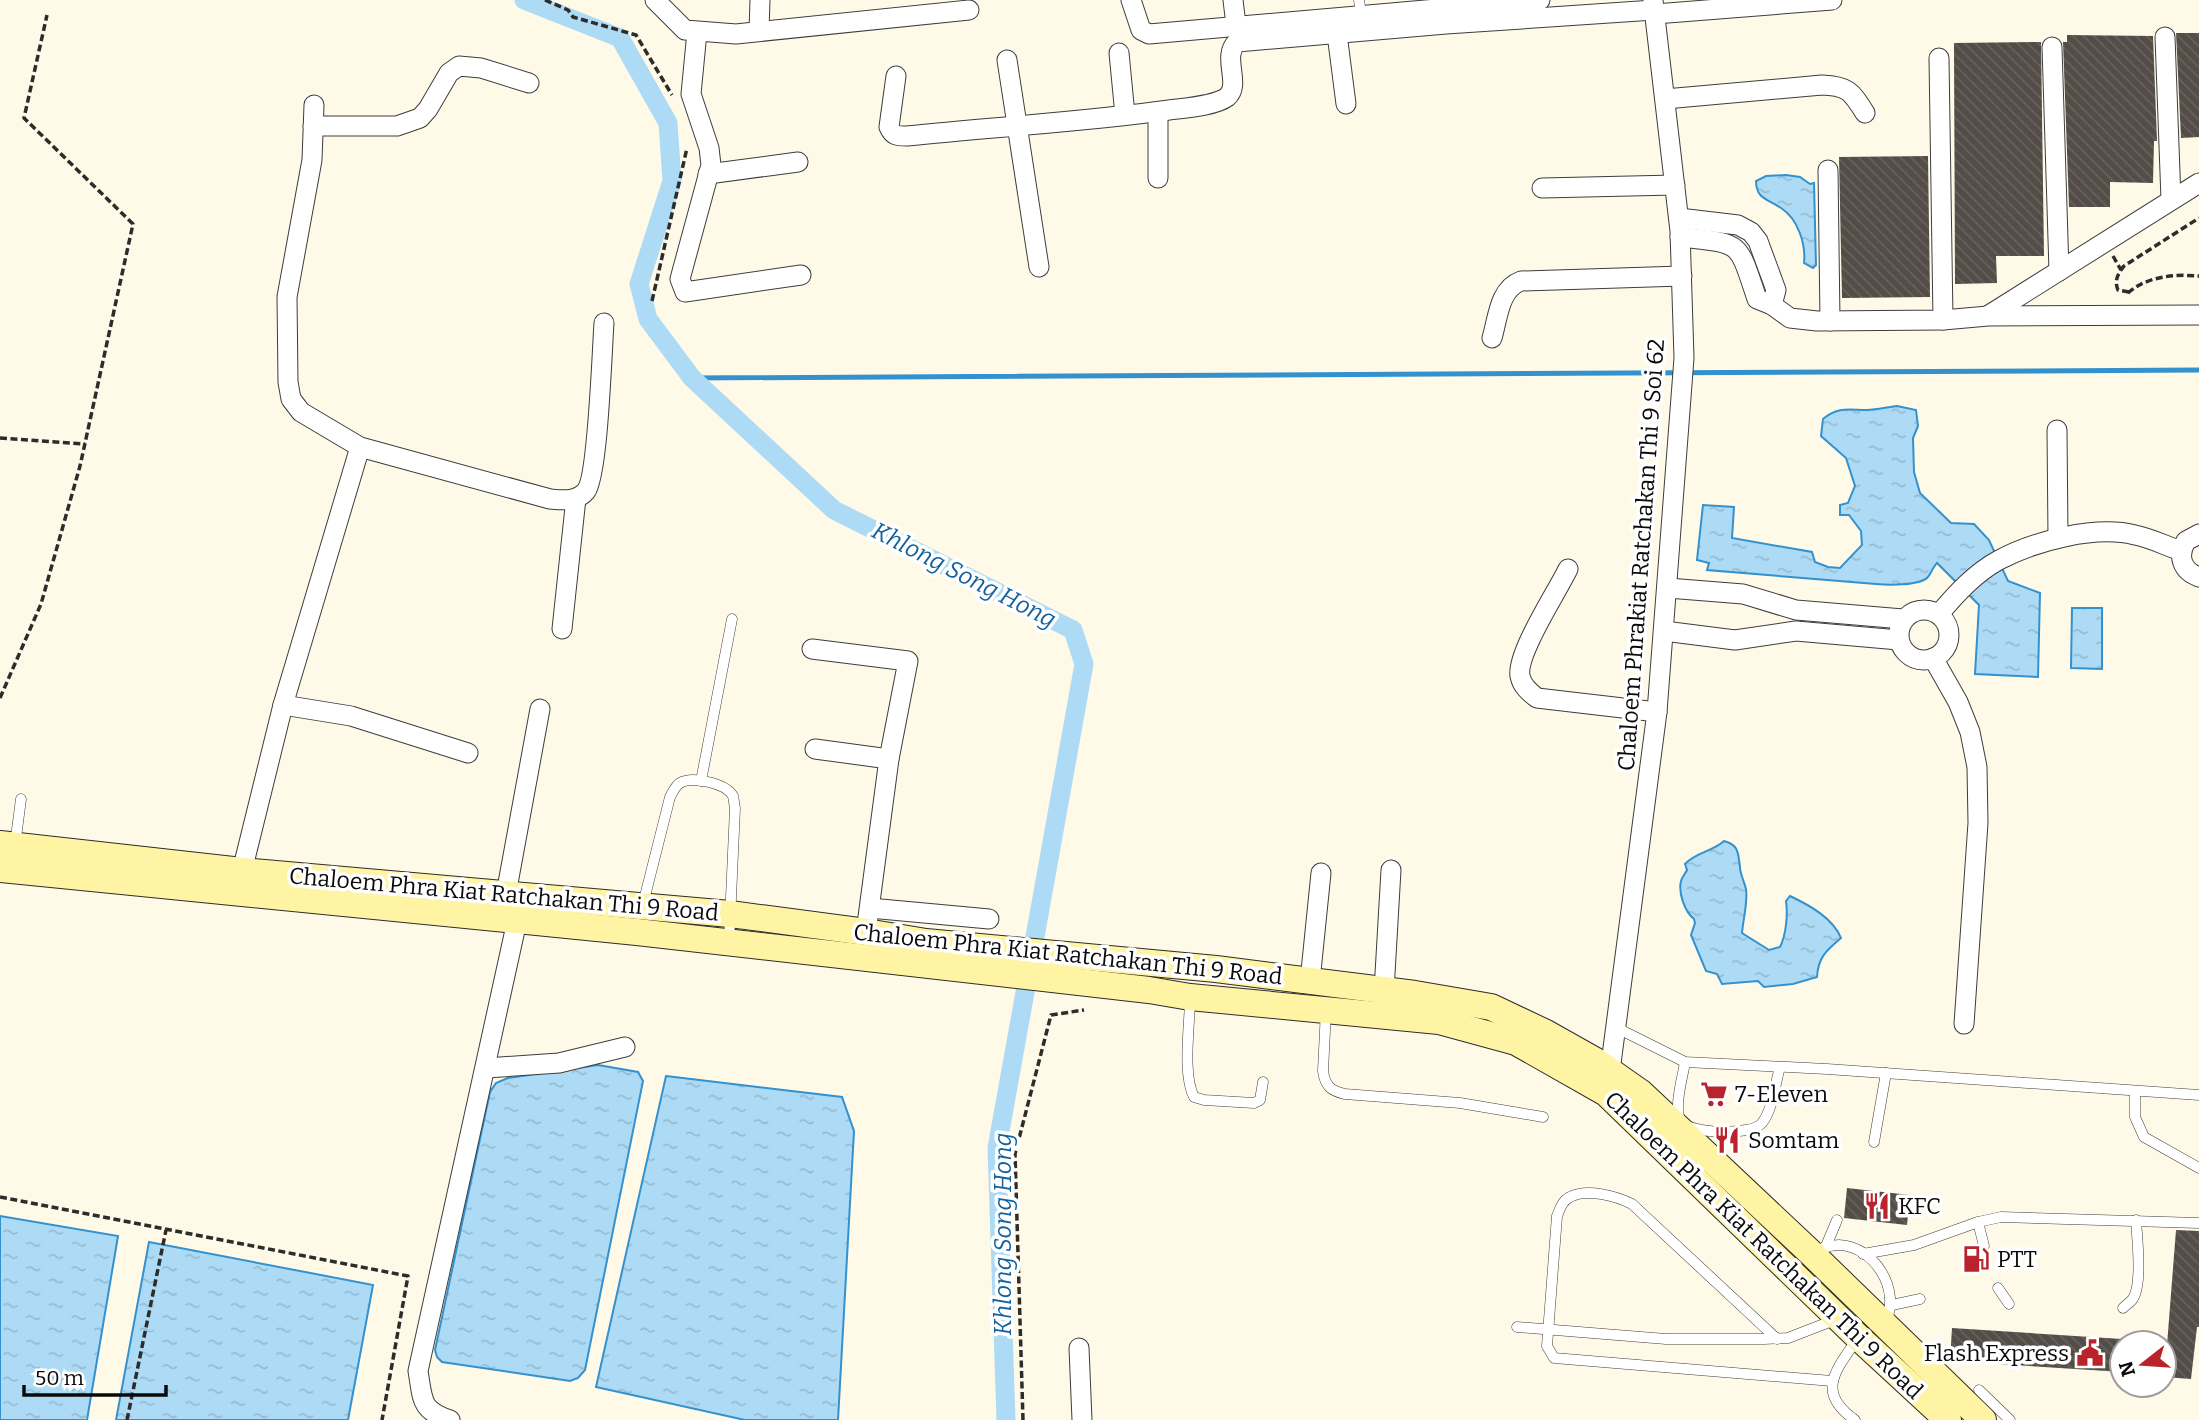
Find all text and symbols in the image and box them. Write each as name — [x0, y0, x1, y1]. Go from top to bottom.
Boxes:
street label: Chaloem Phrakiat Ratchakan Thi 9 Soi 62 — [1612, 338, 1670, 772]
water label: Khlong Song Hong — [867, 516, 1061, 634]
street label: Chaloem Phra Kiat Ratchakan Thi 9 Road — [288, 861, 720, 927]
street label: Chaloem Phra Kiat Ratchakan Thi 9 Road — [852, 918, 1284, 990]
supermarket icon: 7-Eleven — [1699, 1079, 1729, 1109]
place label: 7-Eleven — [1735, 1080, 1828, 1108]
street label: Chaloem Phra Kiat Ratchakan Thi 9 Road — [1599, 1085, 1929, 1405]
restaurant icon: Somtam — [1712, 1125, 1742, 1155]
place label: Somtam — [1748, 1126, 1839, 1154]
water label: Khlong Song Hong — [989, 1133, 1017, 1335]
restaurant icon: KFC — [1862, 1191, 1892, 1221]
place label: KFC — [1898, 1192, 1941, 1220]
fuel station icon: PTT — [1961, 1244, 1991, 1274]
place label: PTT — [1997, 1245, 2037, 1273]
north arrow — [2108, 1329, 2178, 1399]
public building icon: Flash Express — [2075, 1338, 2105, 1368]
place label: Flash Express — [1924, 1339, 2069, 1367]
scale bar — [24, 1354, 166, 1398]
text: N — [2114, 1358, 2140, 1379]
text: 50 m — [35, 1365, 84, 1391]

